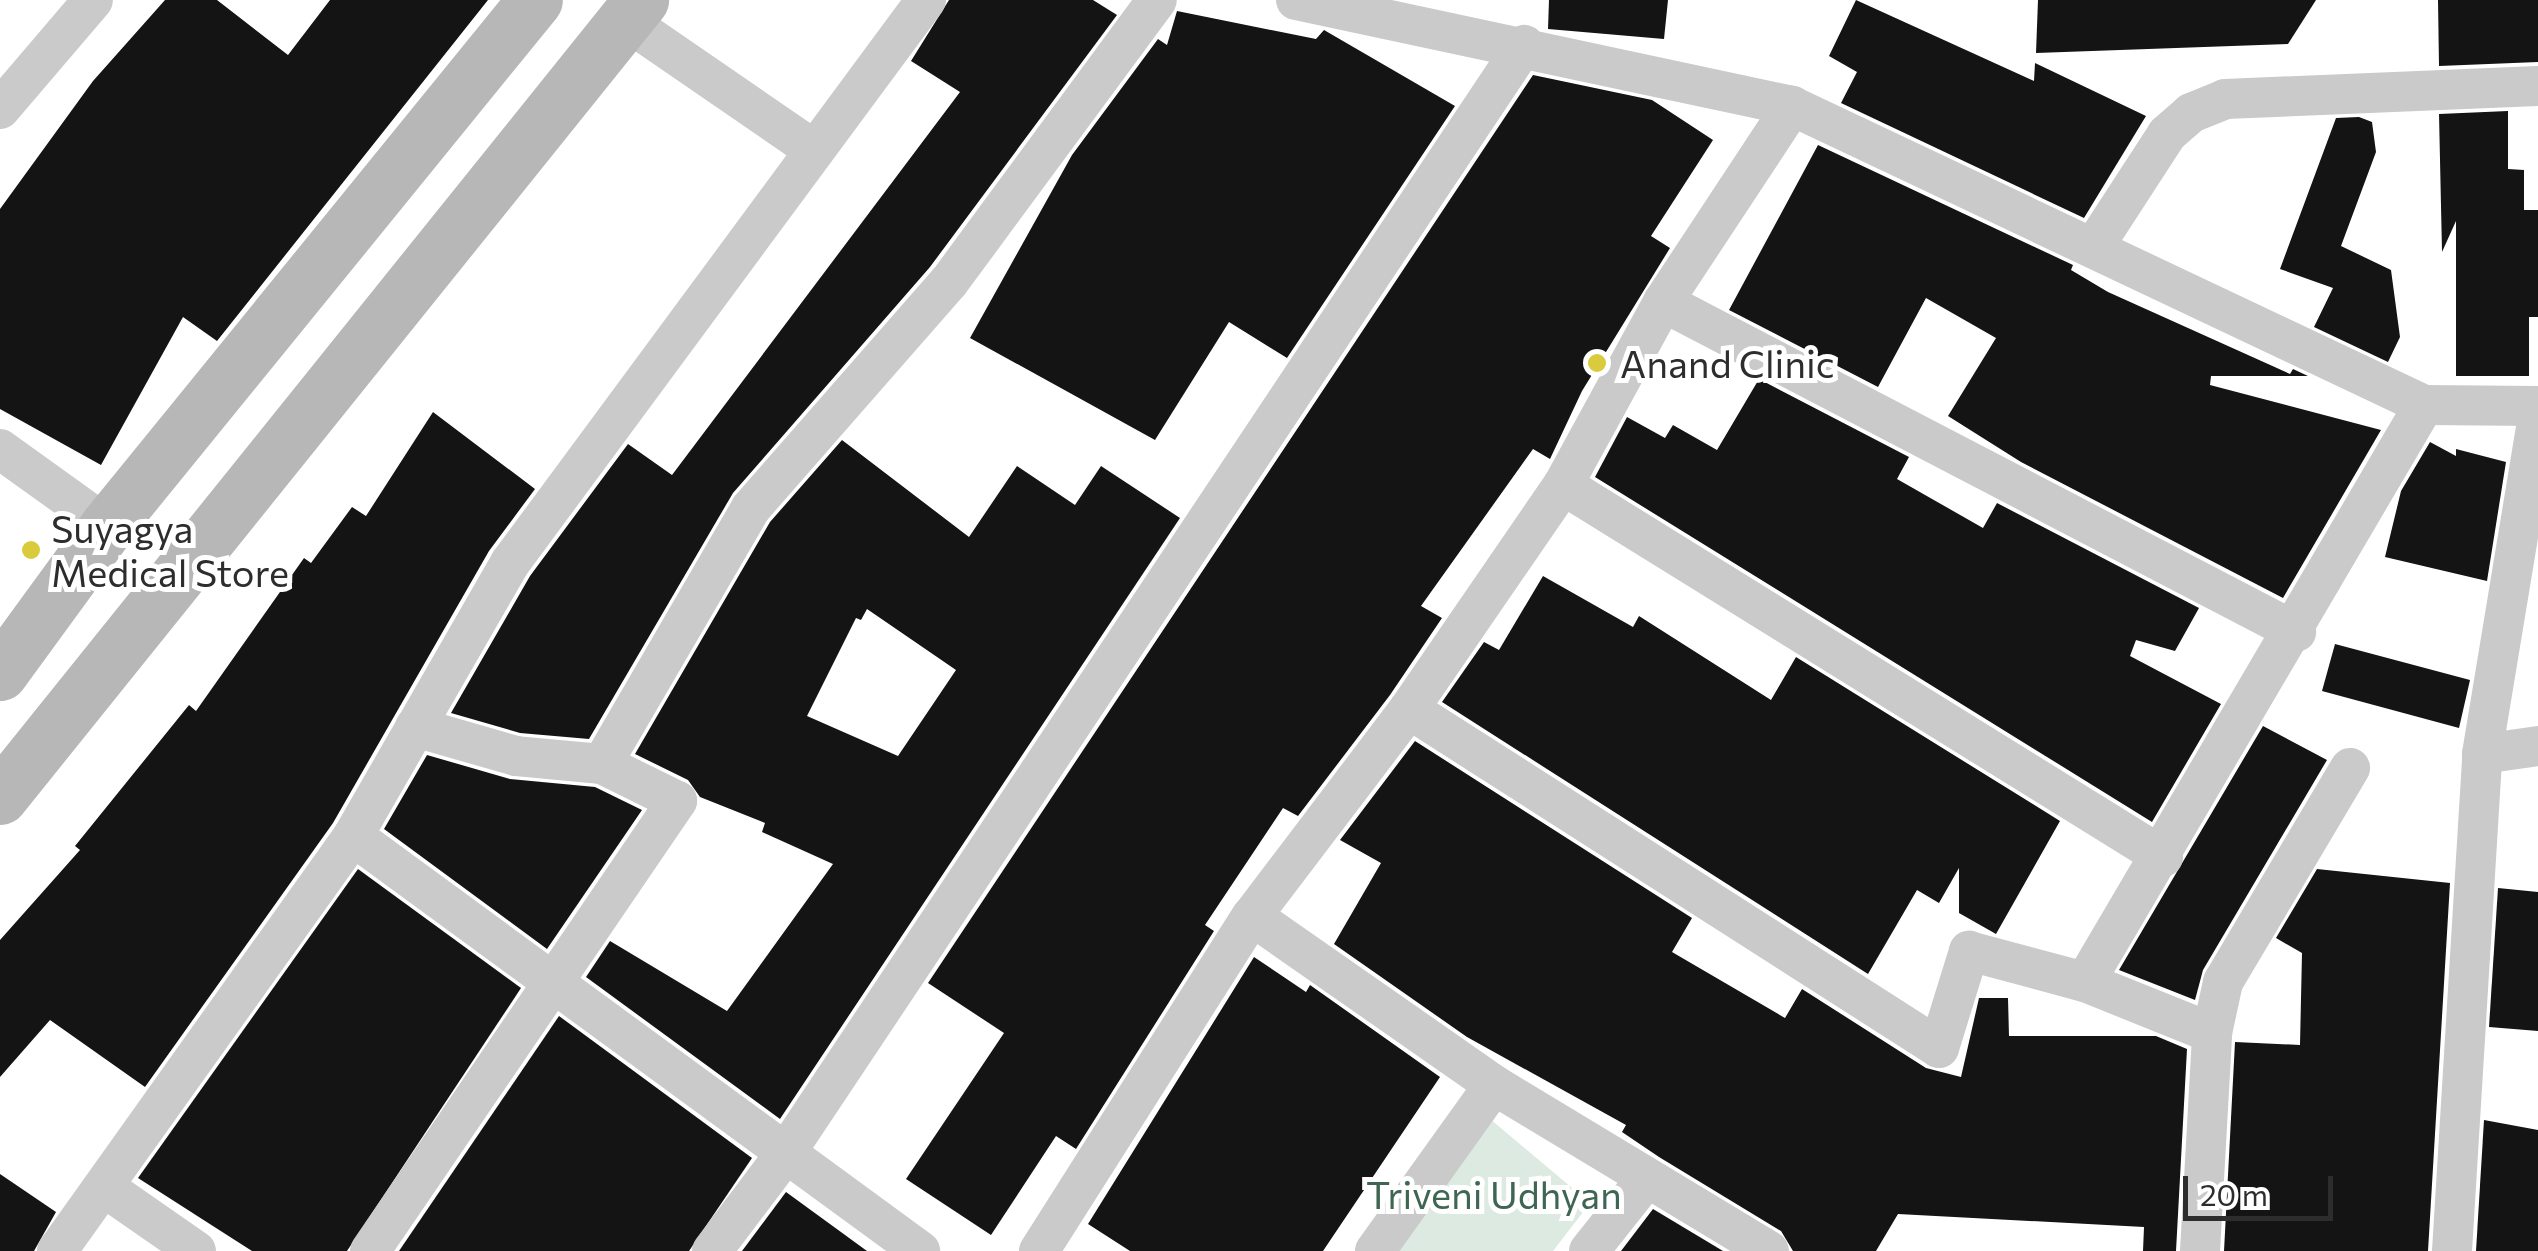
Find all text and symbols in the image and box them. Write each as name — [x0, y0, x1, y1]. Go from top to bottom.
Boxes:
place label: Anand Clinic — [1620, 340, 1835, 386]
marker: Anand Clinic — [1584, 350, 1610, 376]
place label: Suyagya Medical Store — [51, 505, 289, 594]
marker: Suyagya Medical Store — [20, 539, 42, 561]
scale bar — [2188, 1156, 2338, 1218]
park label: Triveni Udhyan — [1366, 1171, 1622, 1217]
text: 20 m — [2200, 1175, 2268, 1212]

